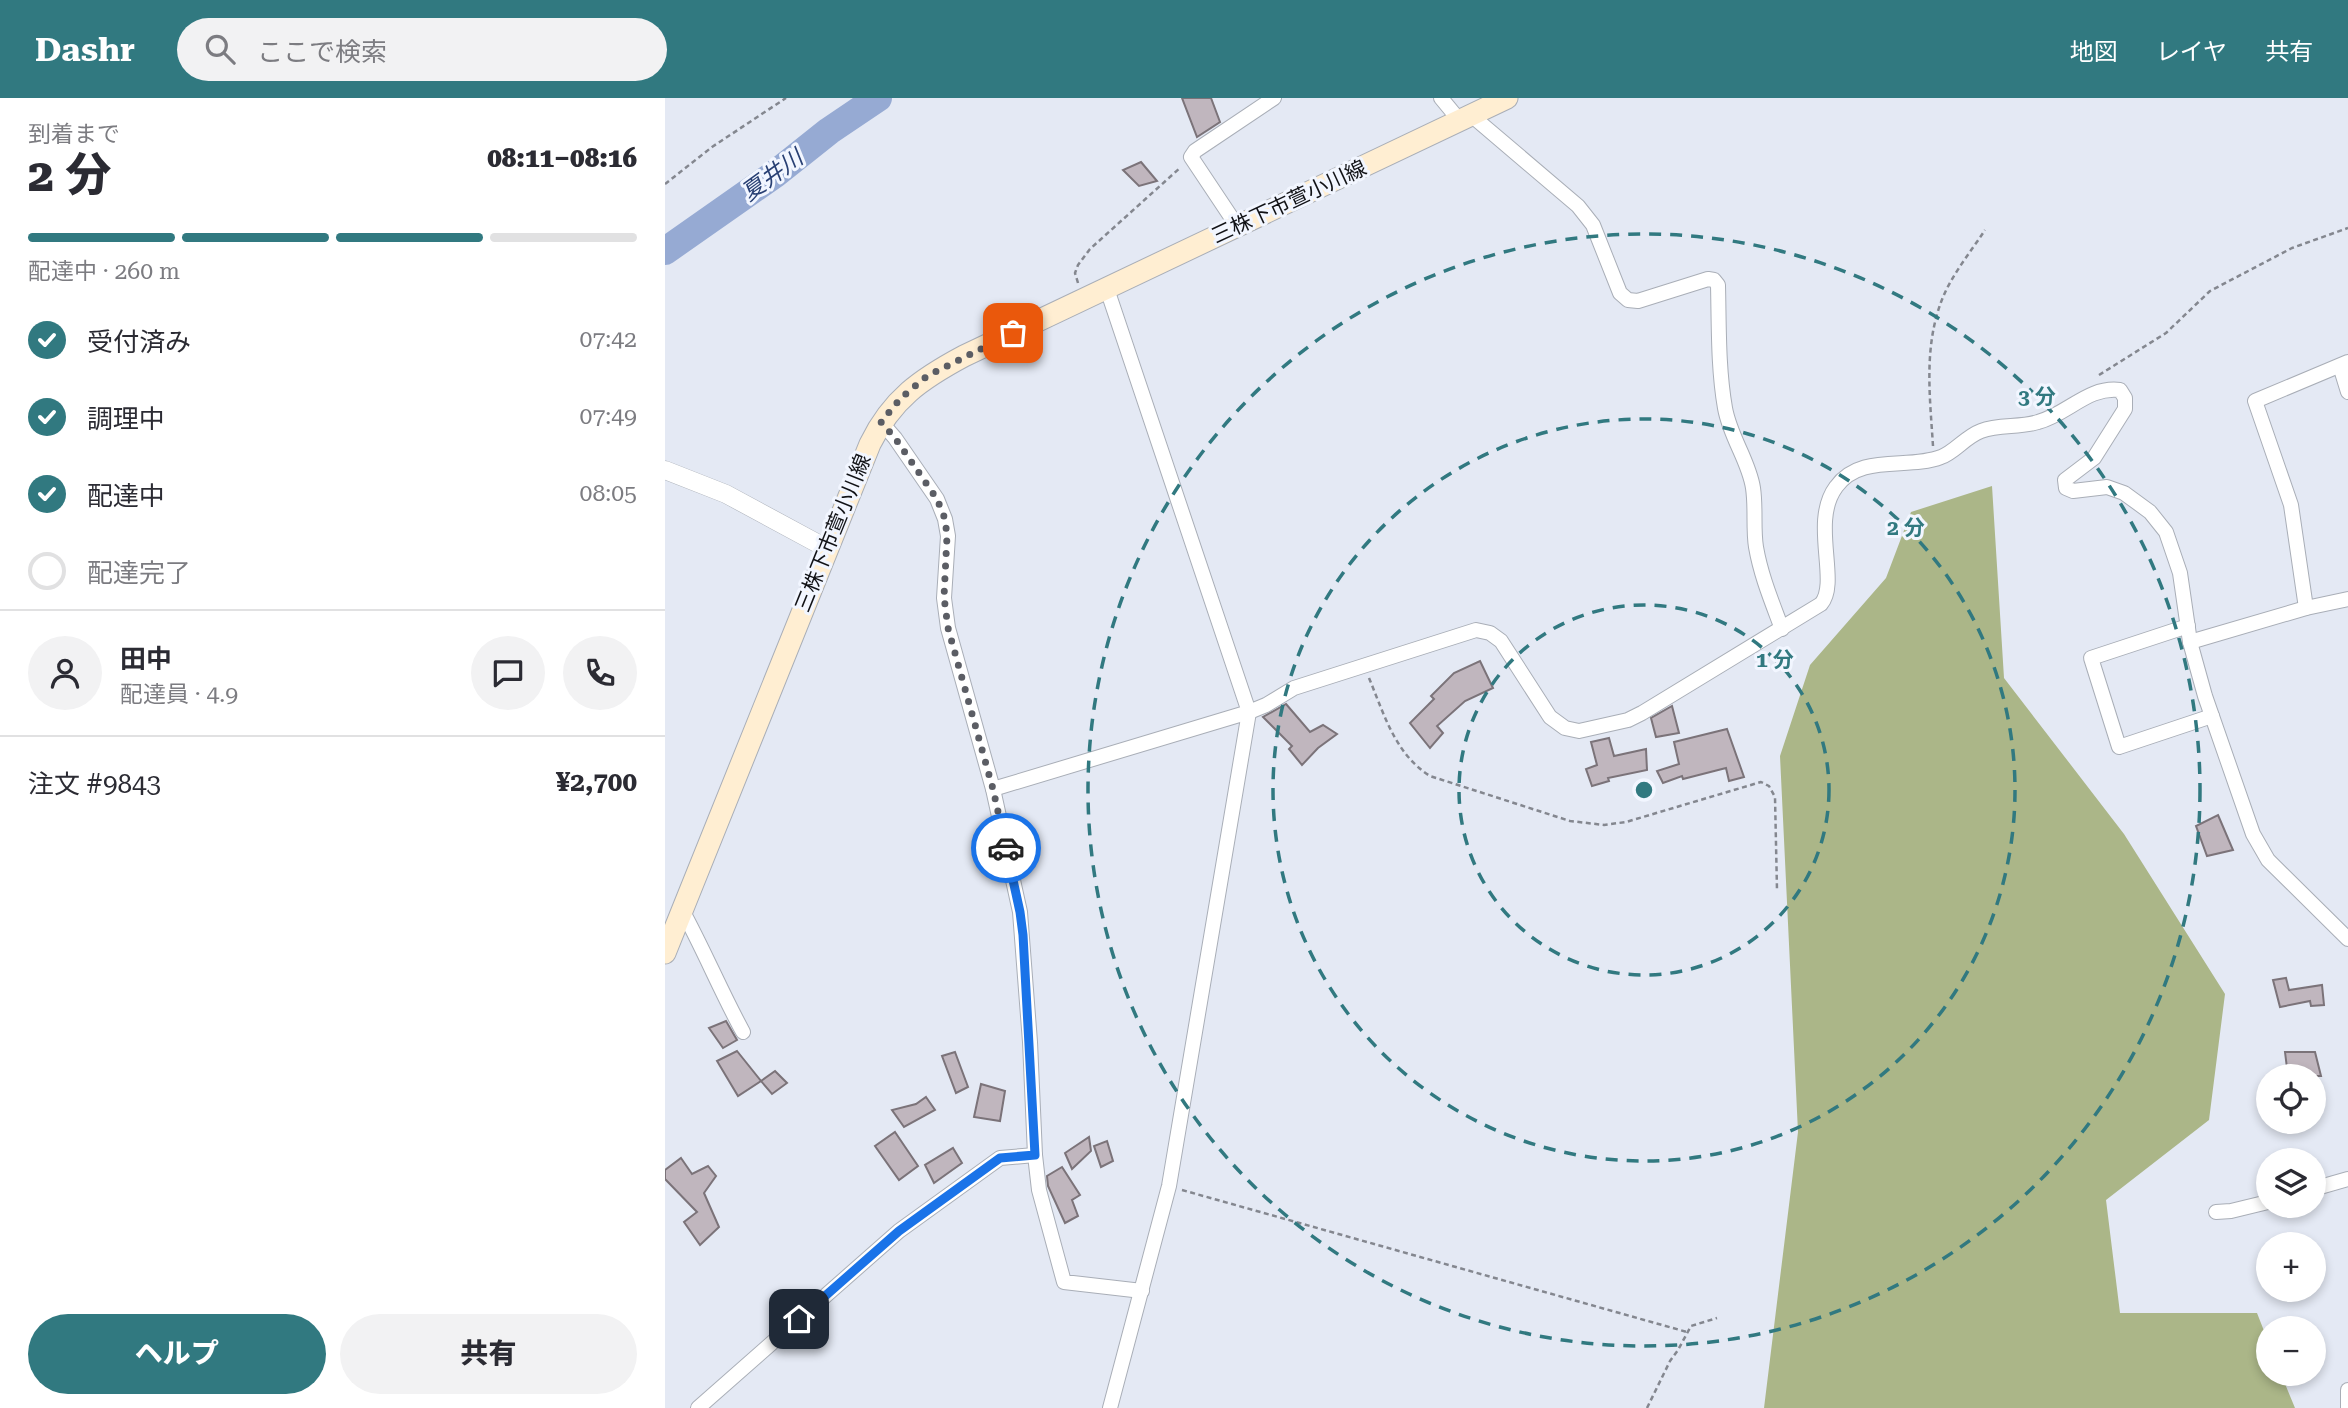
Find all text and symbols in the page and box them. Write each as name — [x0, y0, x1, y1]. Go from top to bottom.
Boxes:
search box — [177, 18, 667, 81]
text: Dashr — [35, 30, 135, 69]
icon: search — [201, 30, 239, 68]
text: ここで検索 — [257, 37, 387, 67]
text: 地図 — [2070, 38, 2118, 66]
text: レイヤ — [2156, 38, 2227, 66]
text: 共有 — [2265, 38, 2313, 66]
text: 到着まで — [28, 121, 120, 148]
water label: 夏井川 — [736, 142, 811, 207]
text: 08:11–08:16 — [487, 143, 637, 173]
text: 2 分 — [28, 148, 111, 202]
street label: 三株下市萱小川線 — [1208, 156, 1370, 248]
text: 配達中 · 260 m — [28, 258, 180, 285]
pin — [983, 303, 1043, 363]
icon: bag — [994, 314, 1032, 352]
icon: check — [28, 321, 66, 359]
text: 07:42 — [580, 326, 637, 353]
text: 受付済み — [87, 327, 191, 357]
text: 3 分 — [2018, 385, 2056, 409]
icon: check — [28, 398, 66, 436]
text: 07:49 — [580, 403, 637, 430]
text: 調理中 — [87, 404, 165, 434]
street label: 三株下市萱小川線 — [790, 451, 876, 615]
icon: check — [28, 475, 66, 513]
text: 08:05 — [580, 480, 637, 507]
text: 配達中 — [87, 481, 165, 511]
text: 2 分 — [1887, 516, 1925, 540]
text: 配達完了 — [87, 558, 191, 588]
button: person — [28, 636, 102, 710]
button: chat — [471, 636, 545, 710]
button: phone — [563, 636, 637, 710]
text: 田中 — [120, 644, 172, 674]
text: 1 分 — [1756, 648, 1794, 672]
text: 配達員 · 4.9 — [120, 681, 238, 708]
text: ¥2,700 — [556, 767, 637, 797]
text: 注文 #9843 — [28, 769, 161, 799]
centre of rings — [1632, 778, 1656, 802]
courier — [971, 813, 1041, 883]
icon: car — [987, 829, 1025, 867]
map controls — [2256, 1064, 2326, 1386]
button: locate — [2256, 1064, 2326, 1134]
button: layers — [2256, 1148, 2326, 1218]
button: + — [2256, 1232, 2326, 1302]
pin — [769, 1289, 829, 1349]
icon: home — [780, 1300, 818, 1338]
button: ヘルプ — [28, 1314, 326, 1394]
button: 共有 — [340, 1314, 637, 1394]
button: − — [2256, 1316, 2326, 1386]

